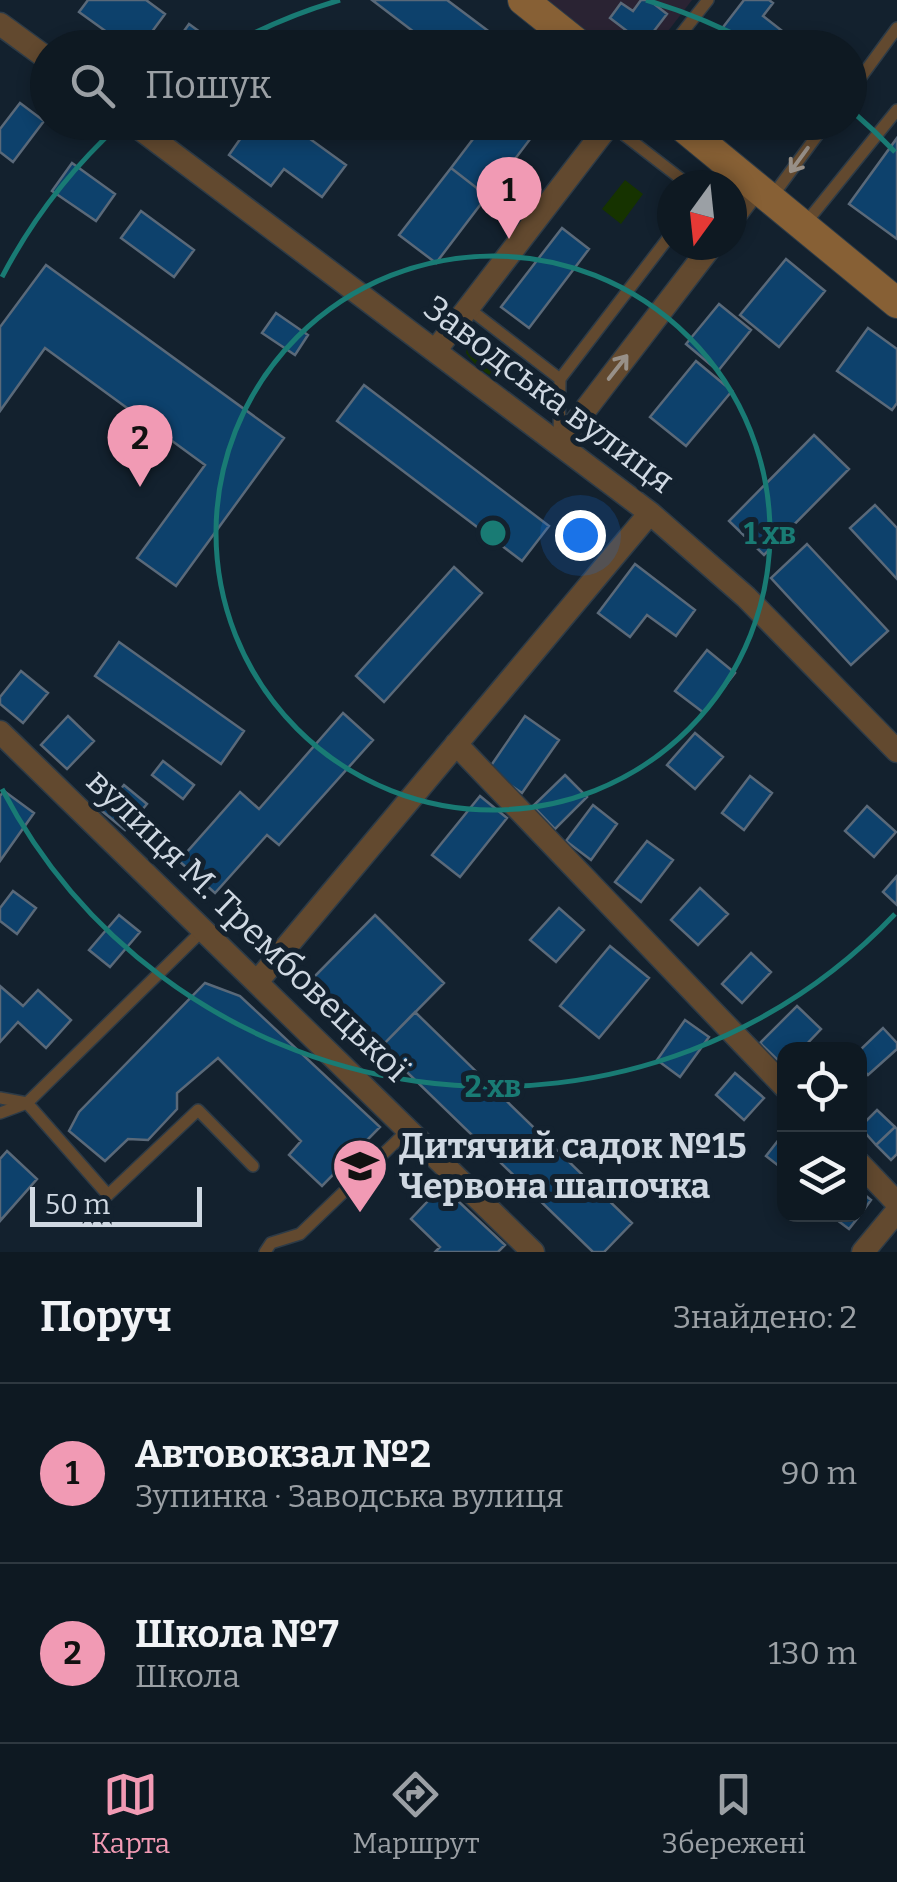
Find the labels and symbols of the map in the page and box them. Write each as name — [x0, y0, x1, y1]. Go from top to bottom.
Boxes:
one-way arrow — [789, 146, 810, 173]
pin: 1 — [476, 156, 542, 239]
north arrow — [657, 170, 747, 260]
street label: Заводська вулиця — [416, 286, 682, 502]
one-way arrow — [607, 354, 628, 381]
pin: 2 — [108, 404, 172, 487]
your location — [555, 510, 606, 561]
centre of rings — [475, 515, 511, 551]
text: 1 хв — [744, 516, 796, 552]
street label: вулиця М. Трембовецької — [78, 760, 418, 1090]
text: 2 хв — [465, 1069, 521, 1105]
place label: Дитячий садок №15 Червона шапочка — [399, 1125, 747, 1207]
school or university icon: Дитячий садок №15 Червона шапочка — [330, 1136, 390, 1215]
scale bar — [30, 1182, 202, 1226]

